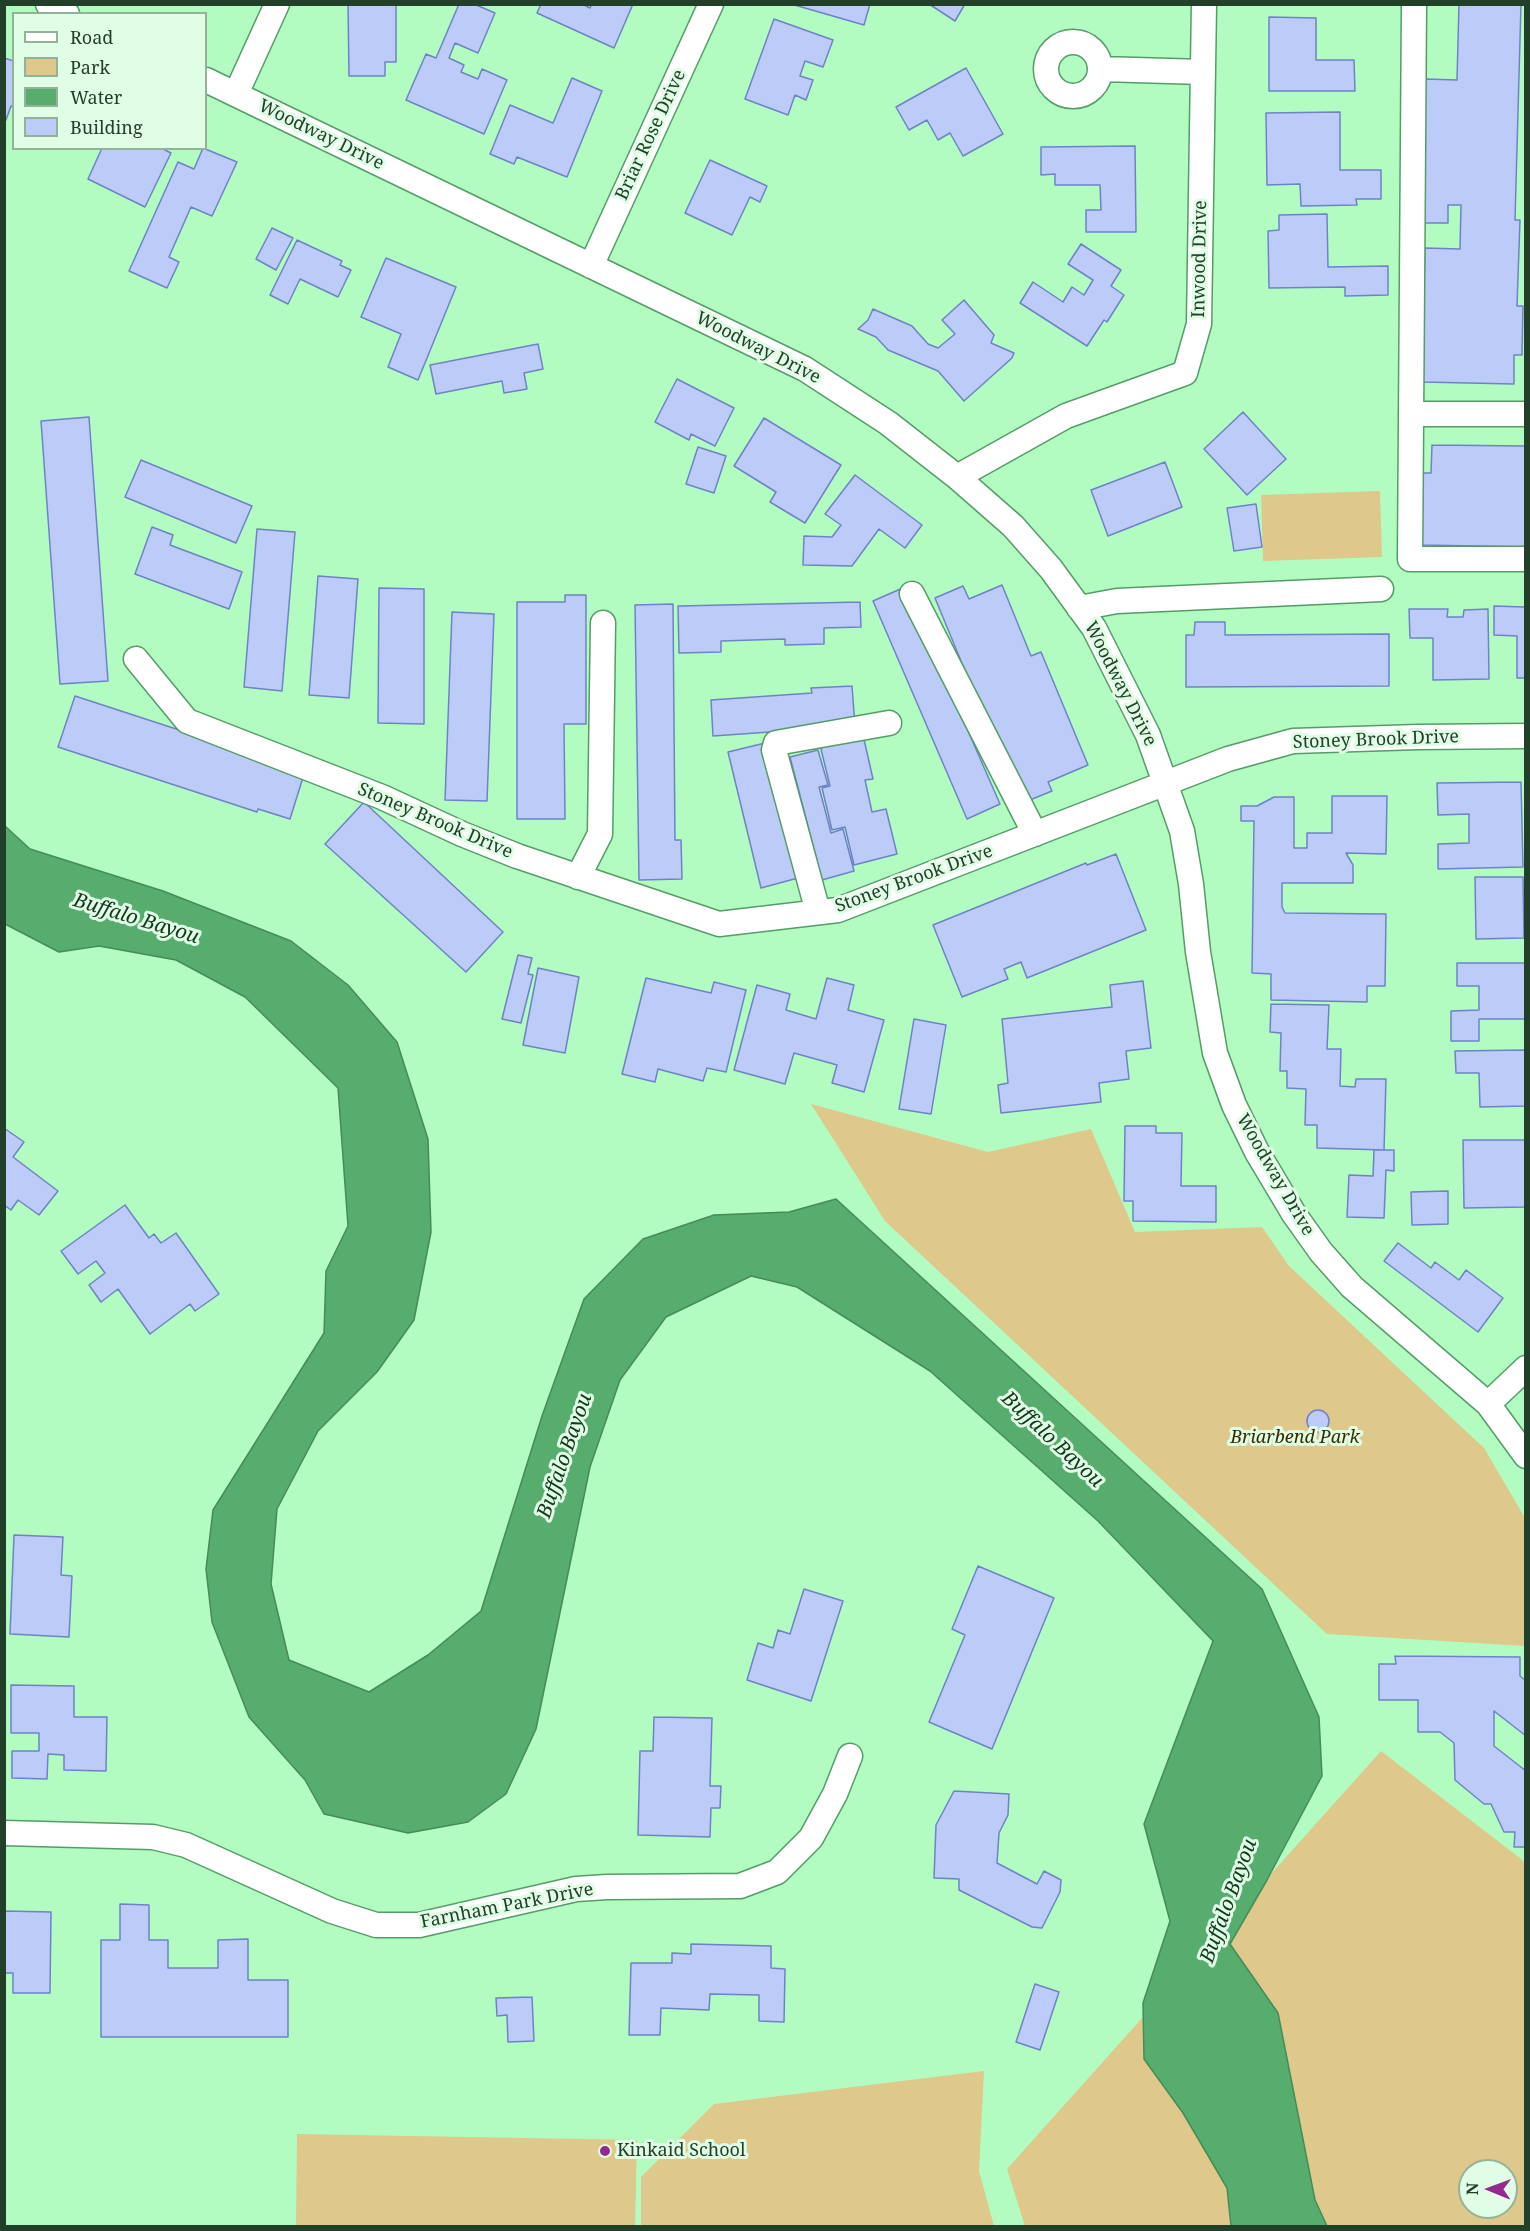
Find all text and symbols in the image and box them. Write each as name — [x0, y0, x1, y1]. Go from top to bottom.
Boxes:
legend — [12, 12, 207, 150]
text: Road — [70, 25, 113, 49]
text: Park — [70, 55, 110, 79]
street label: Briar Rose Drive — [611, 66, 691, 204]
text: Water — [70, 85, 122, 109]
street label: Woodway Drive — [255, 95, 387, 175]
text: Building — [70, 115, 143, 139]
street label: Inwood Drive — [1188, 200, 1212, 318]
street label: Woodway Drive — [692, 307, 824, 389]
street label: Woodway Drive — [1079, 618, 1161, 750]
street label: Stoney Brook Drive — [1293, 726, 1459, 754]
street label: Stoney Brook Drive — [354, 779, 516, 863]
street label: Stoney Brook Drive — [832, 840, 996, 918]
water label: Buffalo Bayou — [70, 889, 202, 949]
street label: Woodway Drive — [1231, 1110, 1319, 1240]
water label: Buffalo Bayou — [996, 1387, 1108, 1493]
water label: Buffalo Bayou — [532, 1391, 598, 1521]
park label: Briarbend Park — [1230, 1427, 1360, 1449]
water label: Buffalo Bayou — [1195, 1836, 1263, 1966]
street label: Farnham Park Drive — [419, 1879, 595, 1933]
place label: Kinkaid School — [617, 2140, 746, 2162]
marker: Kinkaid School — [598, 2144, 612, 2158]
north arrow — [1458, 2159, 1518, 2219]
text: N — [1461, 2182, 1483, 2195]

